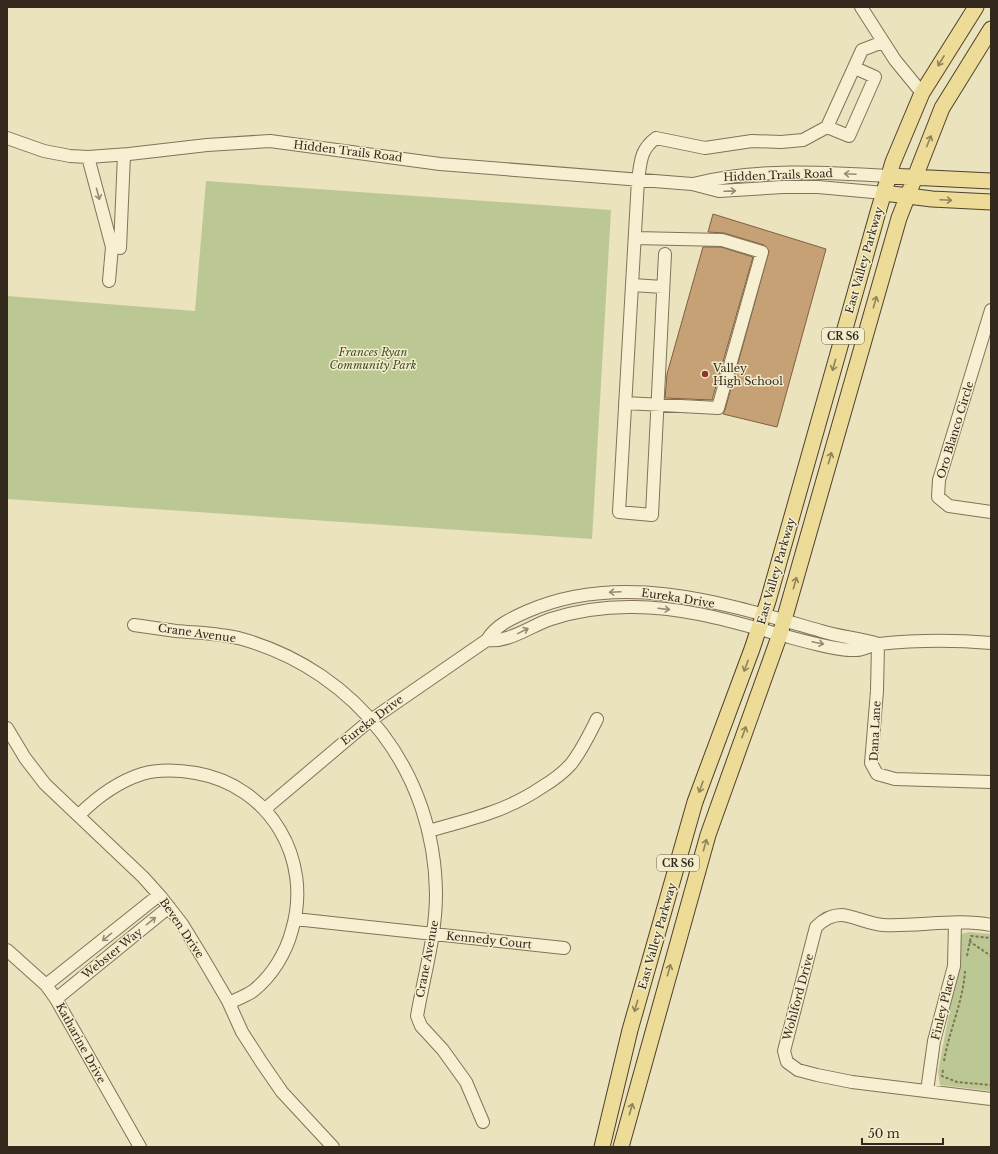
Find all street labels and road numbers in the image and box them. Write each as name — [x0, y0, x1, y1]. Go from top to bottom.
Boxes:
street label: Hidden Trails Road — [293, 137, 404, 165]
street label: Hidden Trails Road — [723, 166, 834, 184]
street label: East Valley Parkway — [842, 205, 886, 315]
road number: CR S6 — [822, 328, 864, 344]
street label: Oro Blanco Circle — [933, 380, 977, 480]
street label: East Valley Parkway — [754, 516, 798, 626]
street label: Eureka Drive — [640, 585, 716, 611]
street label: Crane Avenue — [157, 621, 237, 645]
street label: Eureka Drive — [338, 692, 406, 748]
street label: Dana Lane — [866, 700, 884, 762]
road number: CR S6 — [657, 855, 699, 871]
street label: East Valley Parkway — [635, 881, 679, 991]
street label: Beven Drive — [157, 895, 207, 961]
street label: Crane Avenue — [413, 919, 441, 999]
street label: Webster Way — [78, 924, 145, 982]
street label: Kennedy Court — [445, 929, 533, 952]
street label: Wohlford Drive — [779, 952, 816, 1043]
street label: Finley Place — [928, 972, 958, 1042]
street label: Katharine Drive — [53, 1000, 109, 1086]

